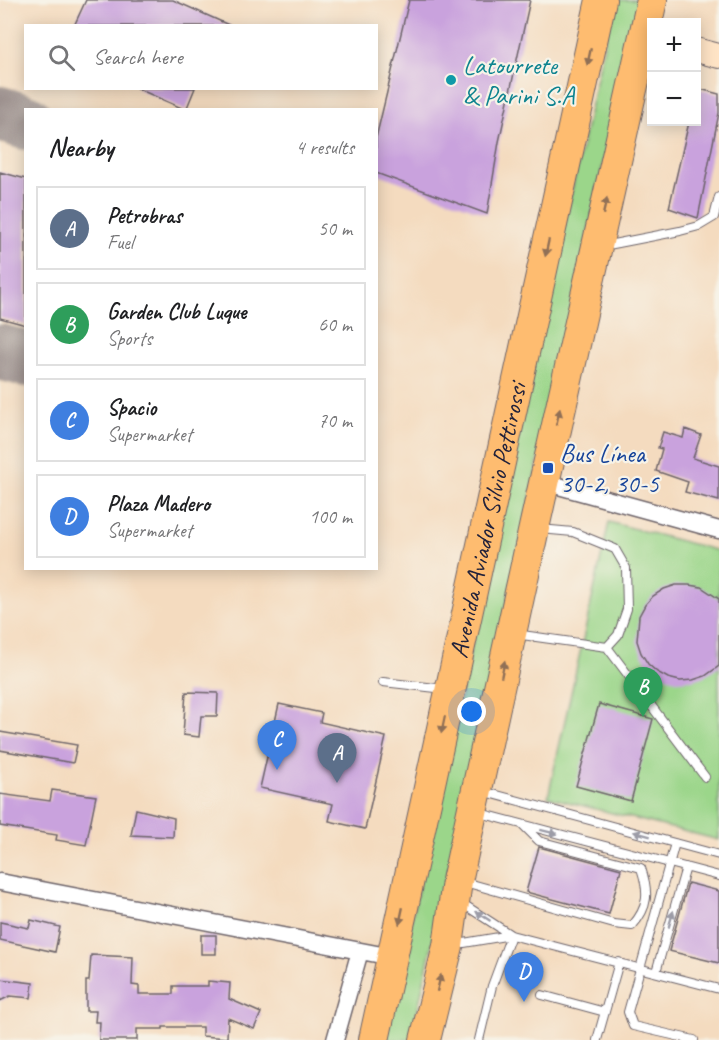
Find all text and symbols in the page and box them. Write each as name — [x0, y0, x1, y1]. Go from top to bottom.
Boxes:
map controls — [647, 18, 701, 126]
button: + — [647, 18, 701, 72]
search box — [24, 24, 378, 90]
icon: search — [45, 41, 78, 74]
text: Search here — [93, 43, 183, 71]
one-way arrow — [583, 48, 593, 66]
place label: Latourrete & Parini S.A — [463, 49, 576, 112]
button: − — [647, 72, 701, 126]
marker: Latourrete & Parini S.A — [444, 73, 458, 87]
text: Nearby — [48, 131, 113, 164]
text: 4 results — [295, 135, 354, 160]
one-way arrow — [601, 197, 611, 215]
text: Petrobras — [107, 202, 182, 230]
text: A — [64, 216, 75, 241]
text: 50 m — [318, 216, 352, 241]
text: Fuel — [107, 230, 133, 255]
one-way arrow — [542, 238, 551, 257]
text: Garden Club Luque — [107, 298, 246, 326]
text: B — [64, 312, 75, 337]
text: 60 m — [318, 312, 352, 337]
text: Sports — [107, 326, 152, 351]
street label: Avenida Aviador Silvio Pettirossi — [442, 377, 535, 661]
text: Spacio — [107, 394, 156, 422]
one-way arrow — [554, 407, 564, 426]
text: C — [65, 408, 74, 433]
text: 70 m — [318, 408, 352, 433]
text: Supermarket — [107, 422, 192, 447]
place label: Bus Línea 30-2, 30-5 — [560, 437, 660, 500]
marker: Bus Línea 30-2, 30-5 — [541, 461, 555, 475]
text: Plaza Madero — [107, 490, 210, 518]
text: D — [64, 504, 75, 529]
text: 100 m — [309, 504, 352, 529]
text: Supermarket — [107, 518, 192, 543]
one-way arrow — [499, 659, 509, 678]
pin: B — [624, 668, 662, 717]
your location — [457, 697, 486, 726]
one-way arrow — [437, 716, 447, 735]
pin: C — [258, 720, 296, 770]
pin: A — [318, 734, 356, 783]
one-way arrow — [540, 827, 559, 837]
one-way arrow — [633, 829, 651, 838]
one-way arrow — [396, 907, 405, 926]
one-way arrow — [667, 910, 676, 928]
one-way arrow — [475, 911, 491, 922]
pin: D — [504, 952, 544, 1002]
one-way arrow — [435, 973, 444, 992]

